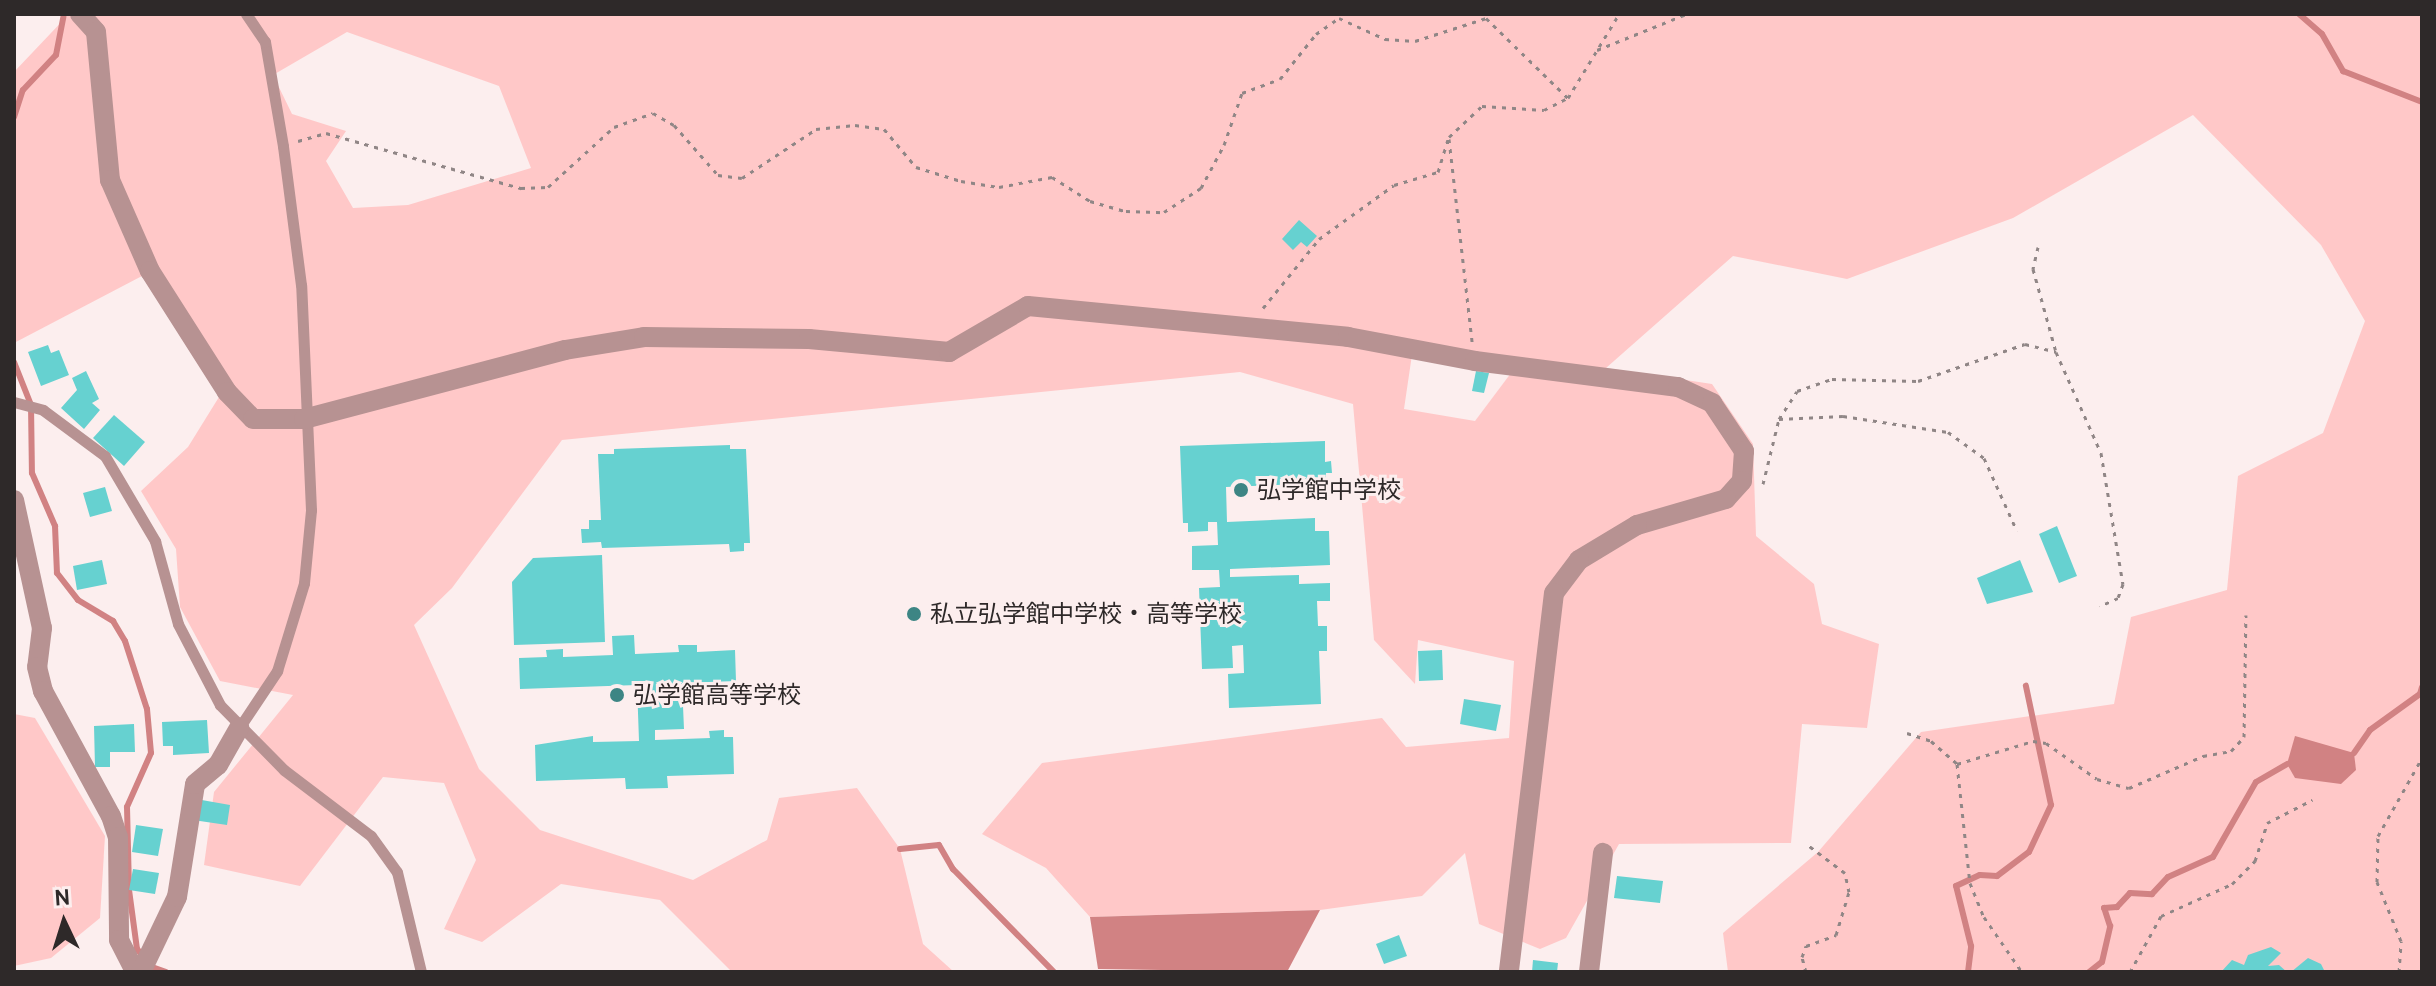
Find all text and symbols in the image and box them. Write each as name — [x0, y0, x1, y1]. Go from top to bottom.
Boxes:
place label: 弘学館中学校 — [1257, 476, 1401, 504]
marker: 弘学館中学校 — [1232, 481, 1250, 499]
place label: 私立弘学館中学校・高等学校 — [930, 600, 1242, 628]
marker: 私立弘学館中学校・高等学校 — [905, 605, 923, 623]
place label: 弘学館高等学校 — [633, 681, 801, 709]
marker: 弘学館高等学校 — [608, 686, 626, 704]
north arrow — [24, 882, 104, 962]
text: N — [54, 884, 71, 912]

